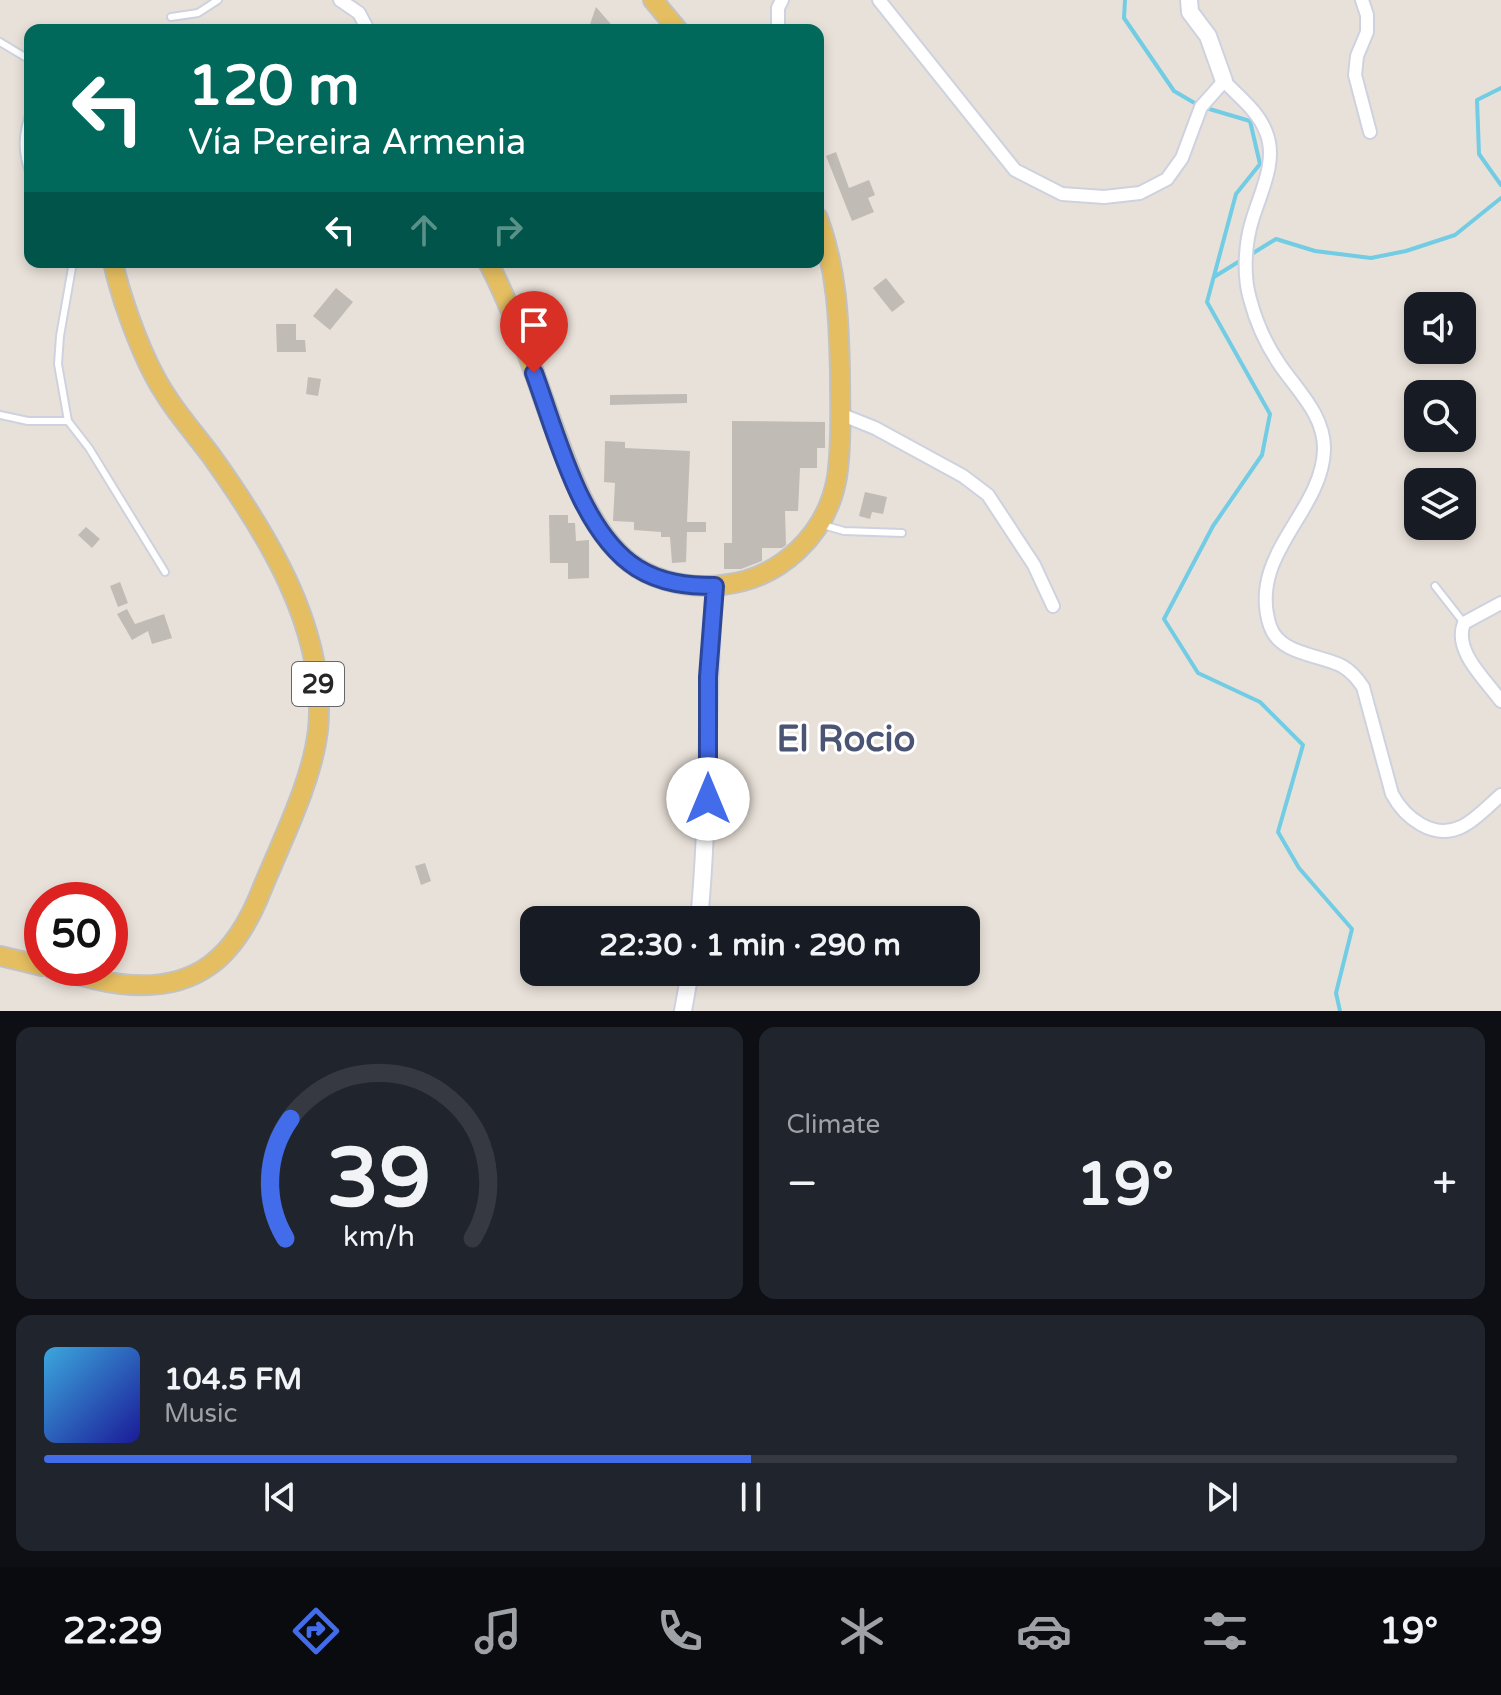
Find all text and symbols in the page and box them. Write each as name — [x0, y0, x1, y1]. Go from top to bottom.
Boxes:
text: 120 m — [188, 53, 359, 120]
icon: left — [56, 56, 160, 160]
text: Vía Pereira Armenia — [188, 121, 526, 164]
icon: left — [318, 208, 362, 252]
icon: ahead — [402, 208, 446, 252]
icon: right — [486, 208, 530, 252]
pin — [500, 291, 568, 373]
map controls — [1404, 292, 1476, 540]
button: sound — [1404, 292, 1476, 364]
icon: arrive — [512, 303, 556, 347]
button: search — [1404, 380, 1476, 452]
button: layers — [1404, 468, 1476, 540]
road number: 29 — [292, 662, 344, 706]
district label: El Rocio — [777, 718, 915, 761]
position arrow — [666, 757, 750, 841]
speed limit sign: 50 — [24, 882, 128, 986]
text: 22:30 · 1 min · 290 m — [599, 927, 901, 964]
text: Climate — [787, 1109, 880, 1140]
text: 39 — [327, 1129, 431, 1229]
text: 19° — [1076, 1149, 1174, 1221]
text: − — [787, 1158, 818, 1211]
text: + — [1432, 1158, 1457, 1211]
text: km/h — [343, 1220, 415, 1254]
text: 104.5 FM — [164, 1361, 302, 1398]
text: Music — [164, 1398, 237, 1429]
icon: previous — [258, 1475, 302, 1519]
icon: pause — [729, 1475, 773, 1519]
icon: next — [1200, 1475, 1244, 1519]
icon: directions — [288, 1603, 344, 1659]
icon: music — [470, 1603, 526, 1659]
icon: phone — [652, 1603, 708, 1659]
icon: climate — [834, 1603, 890, 1659]
icon: car — [1016, 1603, 1072, 1659]
icon: filters — [1197, 1603, 1253, 1659]
text: 22:29 — [63, 1610, 163, 1653]
text: 19° — [1379, 1610, 1438, 1653]

